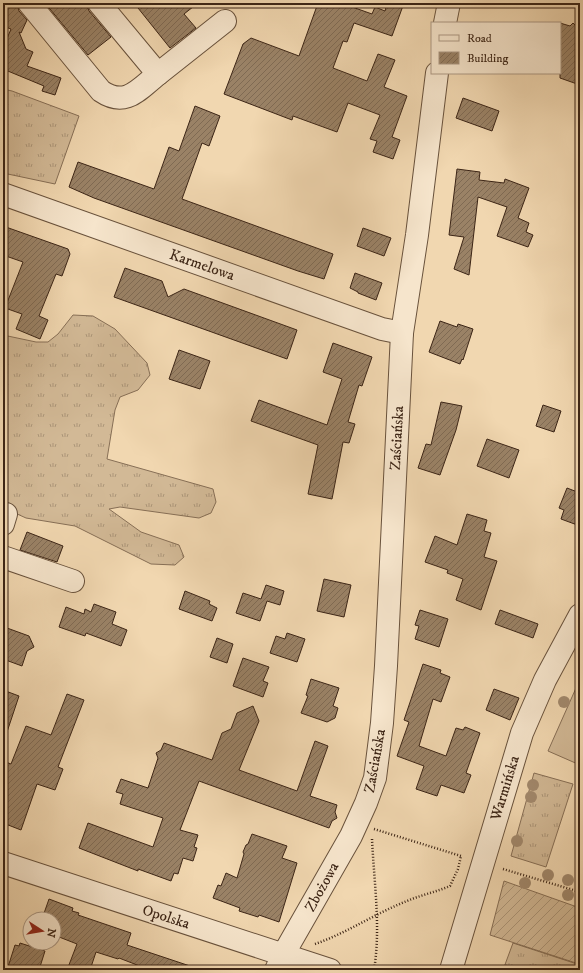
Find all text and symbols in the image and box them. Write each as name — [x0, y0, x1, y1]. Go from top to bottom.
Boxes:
legend — [431, 22, 561, 74]
text: Road — [467, 31, 492, 46]
text: Building — [467, 51, 508, 66]
street label: Karmelowa — [167, 245, 238, 285]
street label: Zaściańska — [386, 405, 408, 471]
street label: Zaściańska — [360, 727, 390, 794]
street label: Warmińska — [486, 753, 524, 824]
street label: Zbożowa — [301, 858, 344, 915]
street label: Opolska — [140, 900, 193, 934]
north arrow — [22, 911, 62, 951]
text: N — [43, 927, 59, 939]

